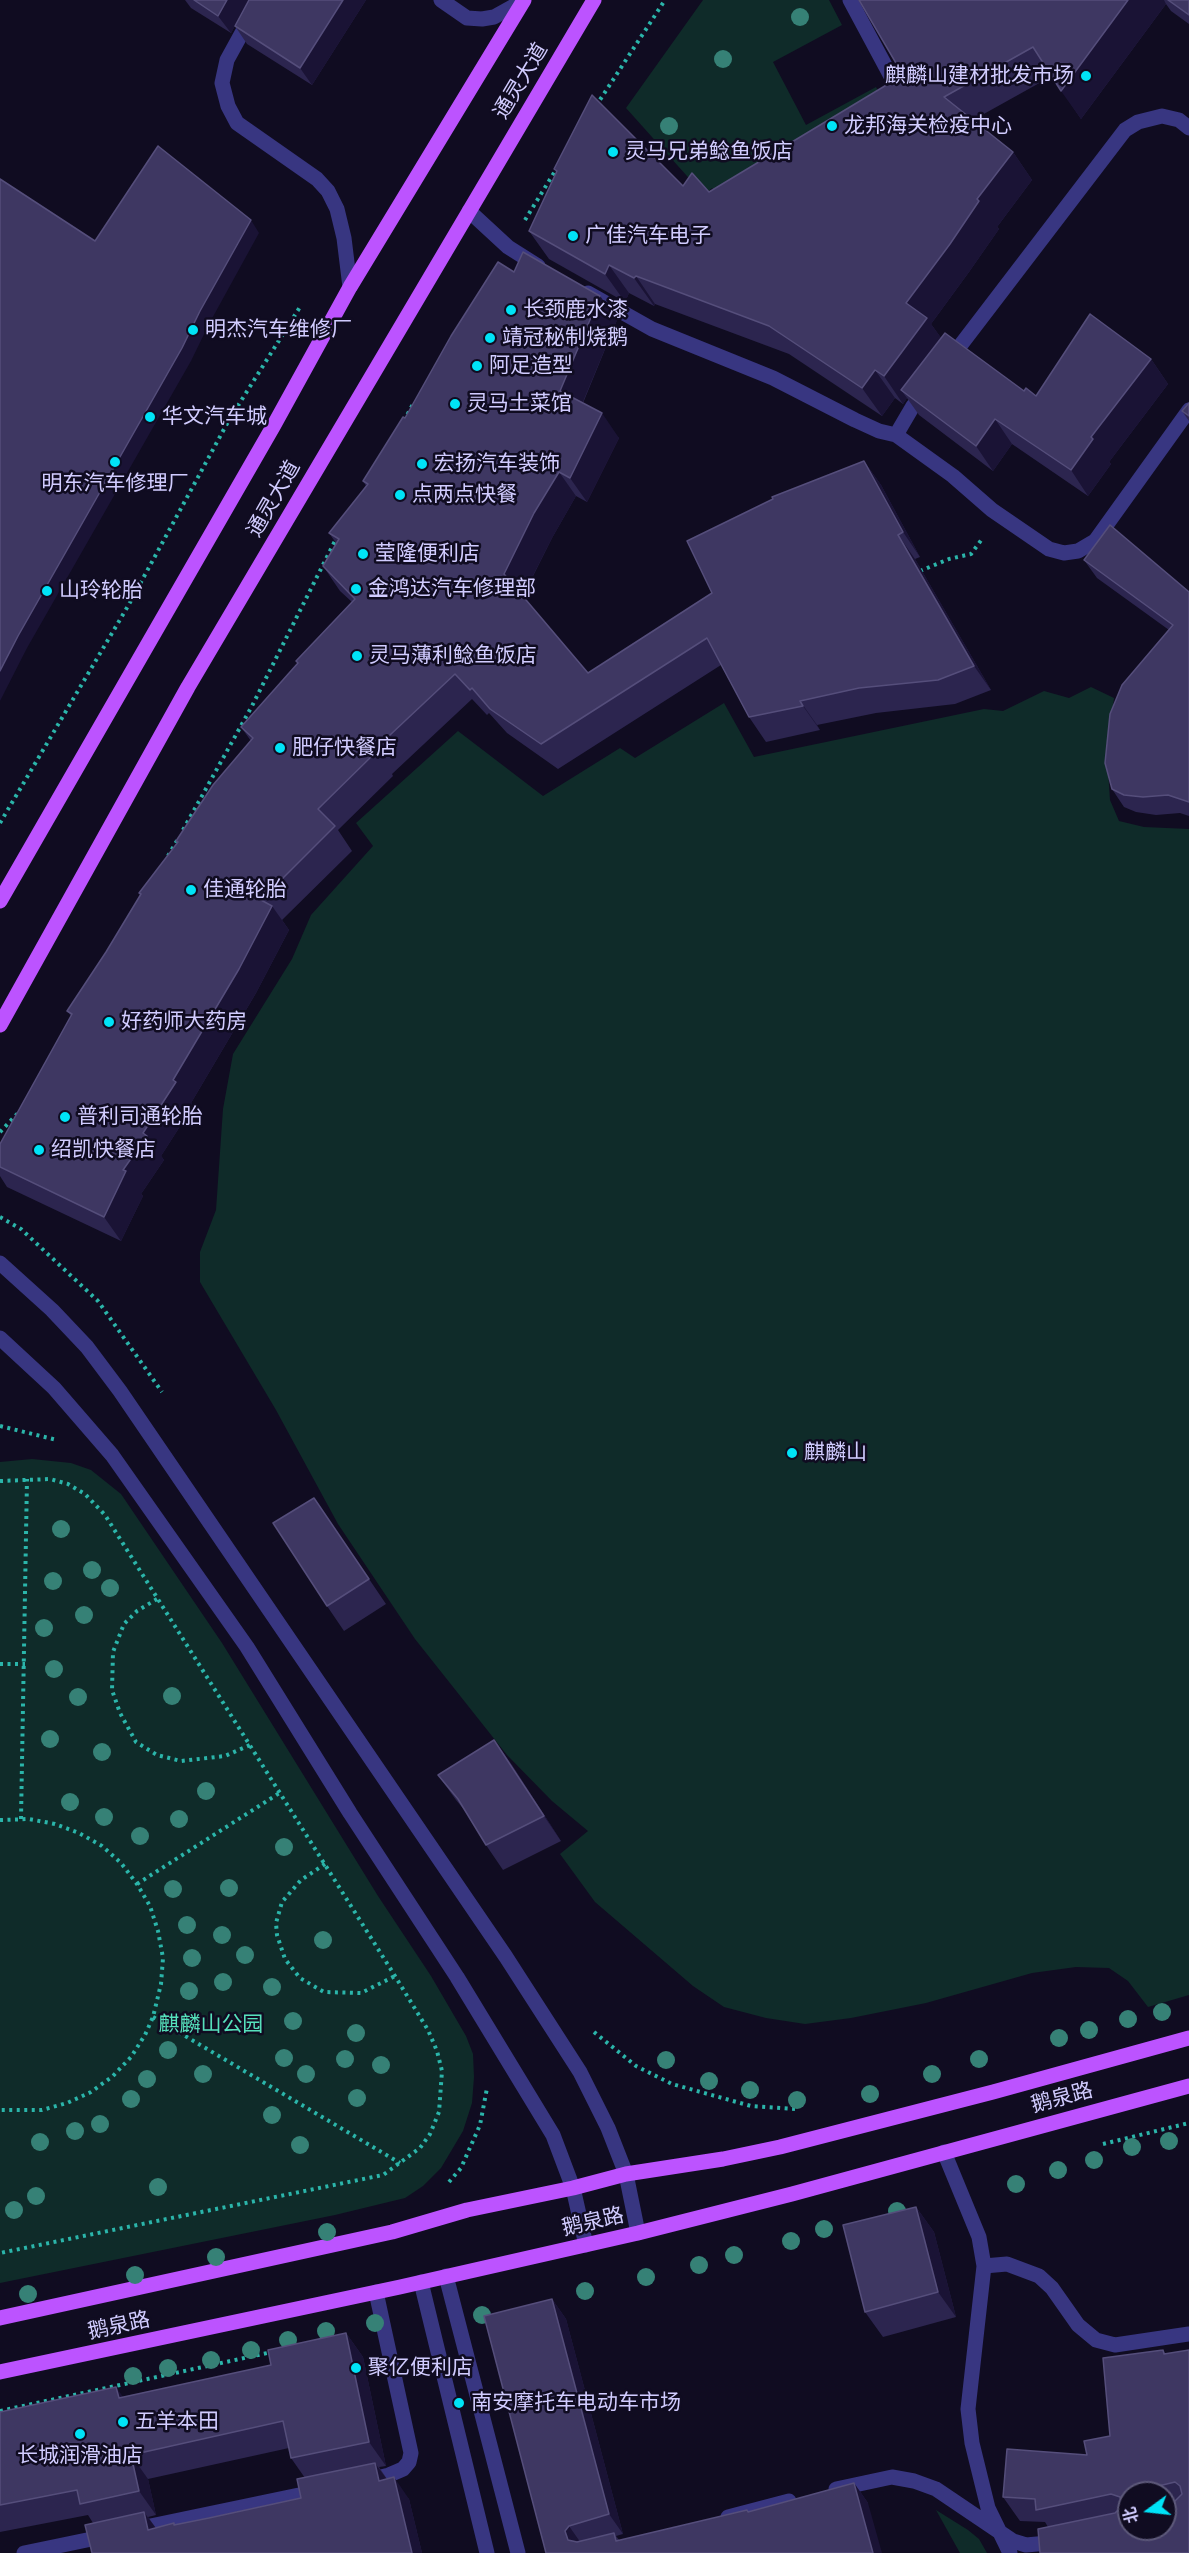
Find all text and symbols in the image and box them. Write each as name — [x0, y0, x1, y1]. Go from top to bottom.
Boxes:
street label: 通灵大道 — [489, 39, 553, 123]
place label: 麒麟山建材批发市场 — [885, 63, 1074, 89]
marker: 麒麟山建材批发市场 — [1079, 69, 1093, 83]
place label: 龙邦海关检疫中心 — [844, 113, 1012, 139]
marker: 龙邦海关检疫中心 — [825, 119, 839, 133]
place label: 灵马兄弟鲶鱼饭店 — [625, 139, 793, 165]
marker: 灵马兄弟鲶鱼饭店 — [606, 145, 620, 159]
place label: 广佳汽车电子 — [585, 223, 711, 249]
marker: 广佳汽车电子 — [566, 229, 580, 243]
place label: 长颈鹿水漆 — [523, 297, 628, 323]
marker: 长颈鹿水漆 — [504, 303, 518, 317]
place label: 明杰汽车维修厂 — [205, 317, 352, 343]
marker: 明杰汽车维修厂 — [186, 323, 200, 337]
place label: 靖冠秘制烧鹅 — [502, 325, 628, 351]
marker: 靖冠秘制烧鹅 — [483, 331, 497, 345]
place label: 阿足造型 — [489, 353, 573, 379]
marker: 阿足造型 — [470, 359, 484, 373]
place label: 灵马土菜馆 — [467, 391, 572, 417]
marker: 灵马土菜馆 — [448, 397, 462, 411]
place label: 华文汽车城 — [162, 404, 267, 430]
marker: 华文汽车城 — [143, 410, 157, 424]
place label: 宏扬汽车装饰 — [434, 451, 560, 477]
marker: 明东汽车修理厂 — [108, 455, 122, 469]
street label: 通灵大道 — [242, 456, 306, 542]
marker: 宏扬汽车装饰 — [415, 457, 429, 471]
place label: 明东汽车修理厂 — [42, 471, 188, 497]
place label: 点两点快餐 — [412, 482, 517, 508]
marker: 点两点快餐 — [393, 488, 407, 502]
place label: 莹隆便利店 — [375, 541, 480, 567]
marker: 莹隆便利店 — [356, 547, 370, 561]
place label: 金鸿达汽车修理部 — [368, 576, 536, 602]
place label: 山玲轮胎 — [59, 578, 143, 604]
marker: 金鸿达汽车修理部 — [349, 582, 363, 596]
marker: 山玲轮胎 — [40, 584, 54, 598]
place label: 灵马薄利鲶鱼饭店 — [369, 643, 537, 669]
marker: 灵马薄利鲶鱼饭店 — [350, 649, 364, 663]
place label: 肥仔快餐店 — [292, 735, 397, 761]
marker: 肥仔快餐店 — [273, 741, 287, 755]
place label: 佳通轮胎 — [203, 877, 287, 903]
marker: 佳通轮胎 — [184, 883, 198, 897]
place label: 好药师大药房 — [121, 1009, 247, 1035]
marker: 好药师大药房 — [102, 1015, 116, 1029]
place label: 普利司通轮胎 — [77, 1104, 203, 1130]
marker: 普利司通轮胎 — [58, 1110, 72, 1124]
place label: 绍凯快餐店 — [51, 1137, 156, 1163]
marker: 绍凯快餐店 — [32, 1143, 46, 1157]
place label: 麒麟山 — [804, 1440, 867, 1466]
marker: 麒麟山 — [785, 1446, 799, 1460]
park label: 麒麟山公园 — [159, 2012, 263, 2038]
street label: 鹅泉路 — [1028, 2078, 1096, 2118]
street label: 鹅泉路 — [559, 2203, 627, 2241]
street label: 鹅泉路 — [86, 2307, 152, 2345]
place label: 聚亿便利店 — [368, 2355, 473, 2381]
marker: 聚亿便利店 — [349, 2361, 363, 2375]
place label: 南安摩托车电动车市场 — [471, 2390, 681, 2416]
marker: 南安摩托车电动车市场 — [452, 2396, 466, 2410]
place label: 五羊本田 — [135, 2409, 219, 2435]
marker: 五羊本田 — [116, 2415, 130, 2429]
marker: 长城润滑油店 — [73, 2427, 87, 2441]
place label: 长城润滑油店 — [17, 2443, 143, 2469]
north arrow — [1117, 2481, 1177, 2541]
text: 北 — [1120, 2505, 1142, 2525]

